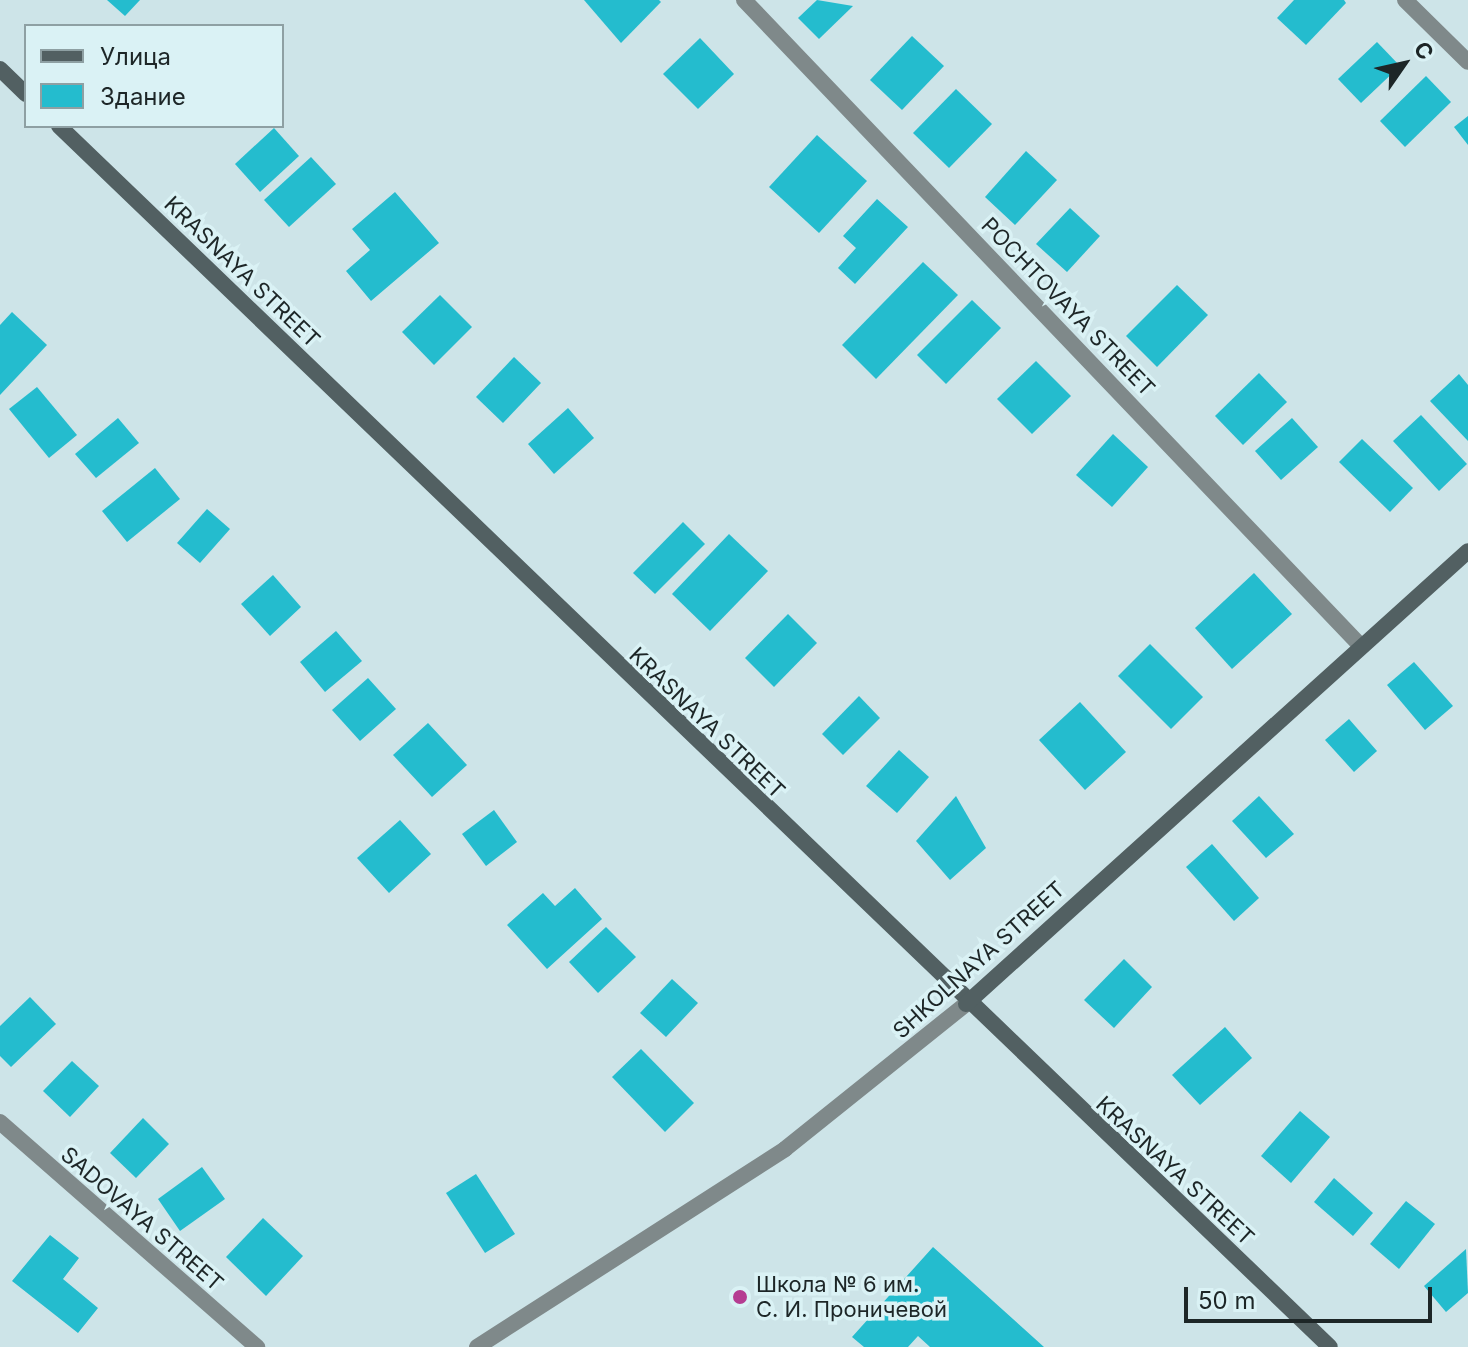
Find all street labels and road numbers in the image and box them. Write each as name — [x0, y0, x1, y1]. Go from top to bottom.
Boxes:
street label: KRASNAYA STREET — [159, 191, 325, 353]
street label: POCHTOVAYA STREET — [976, 212, 1160, 402]
street label: KRASNAYA STREET — [624, 642, 790, 804]
street label: SHKOLNAYA STREET — [888, 876, 1070, 1044]
street label: KRASNAYA STREET — [1091, 1091, 1259, 1251]
street label: SADOVAYA STREET — [55, 1141, 229, 1297]

